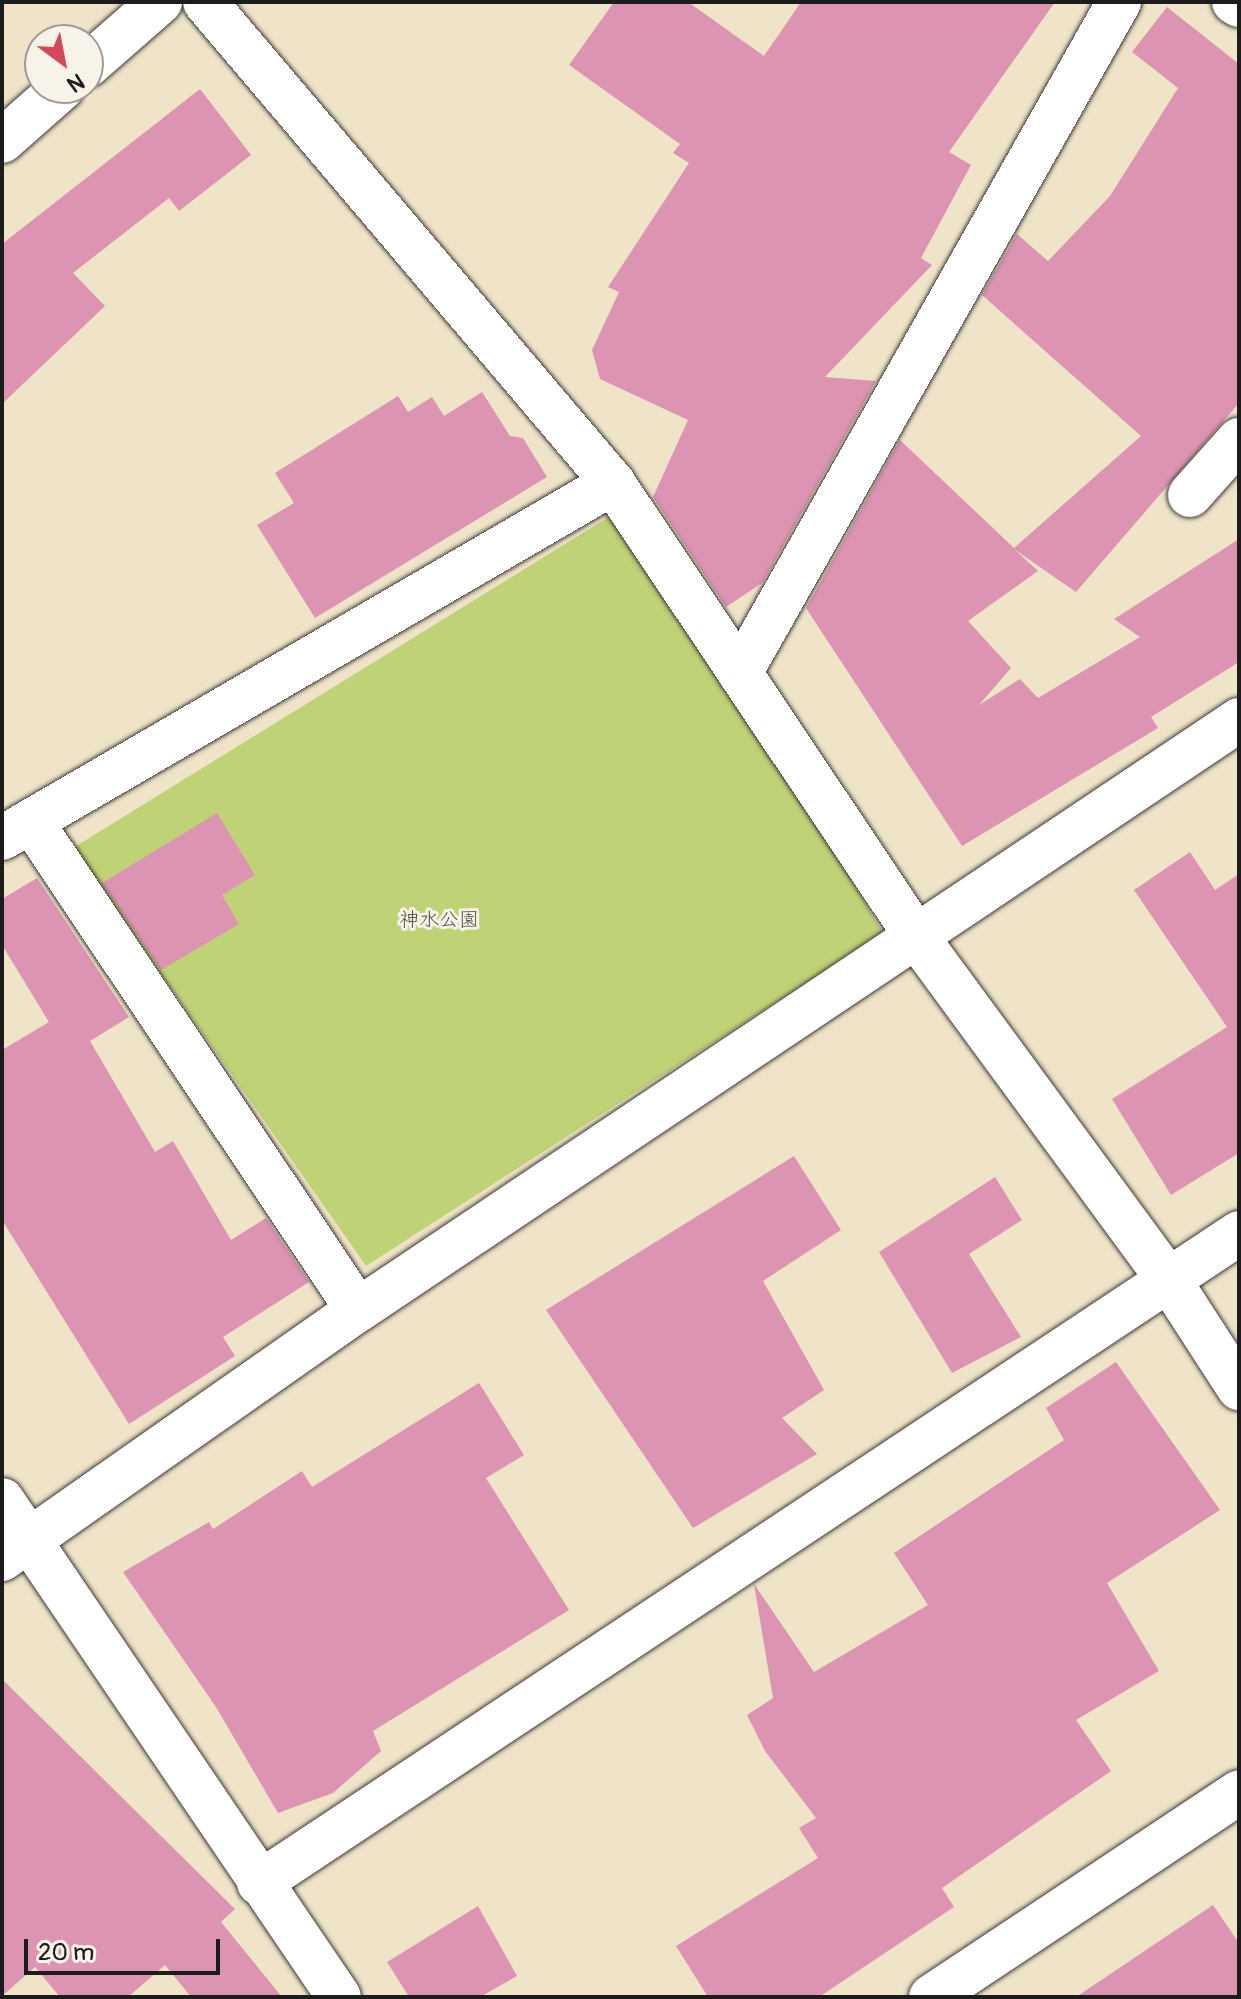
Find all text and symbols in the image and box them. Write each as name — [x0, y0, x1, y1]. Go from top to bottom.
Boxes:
north arrow — [24, 24, 104, 104]
text: N — [62, 67, 89, 98]
park label: 神水公園 — [399, 907, 479, 931]
scale bar — [28, 1923, 224, 1973]
text: 20 m — [38, 1938, 94, 1967]

